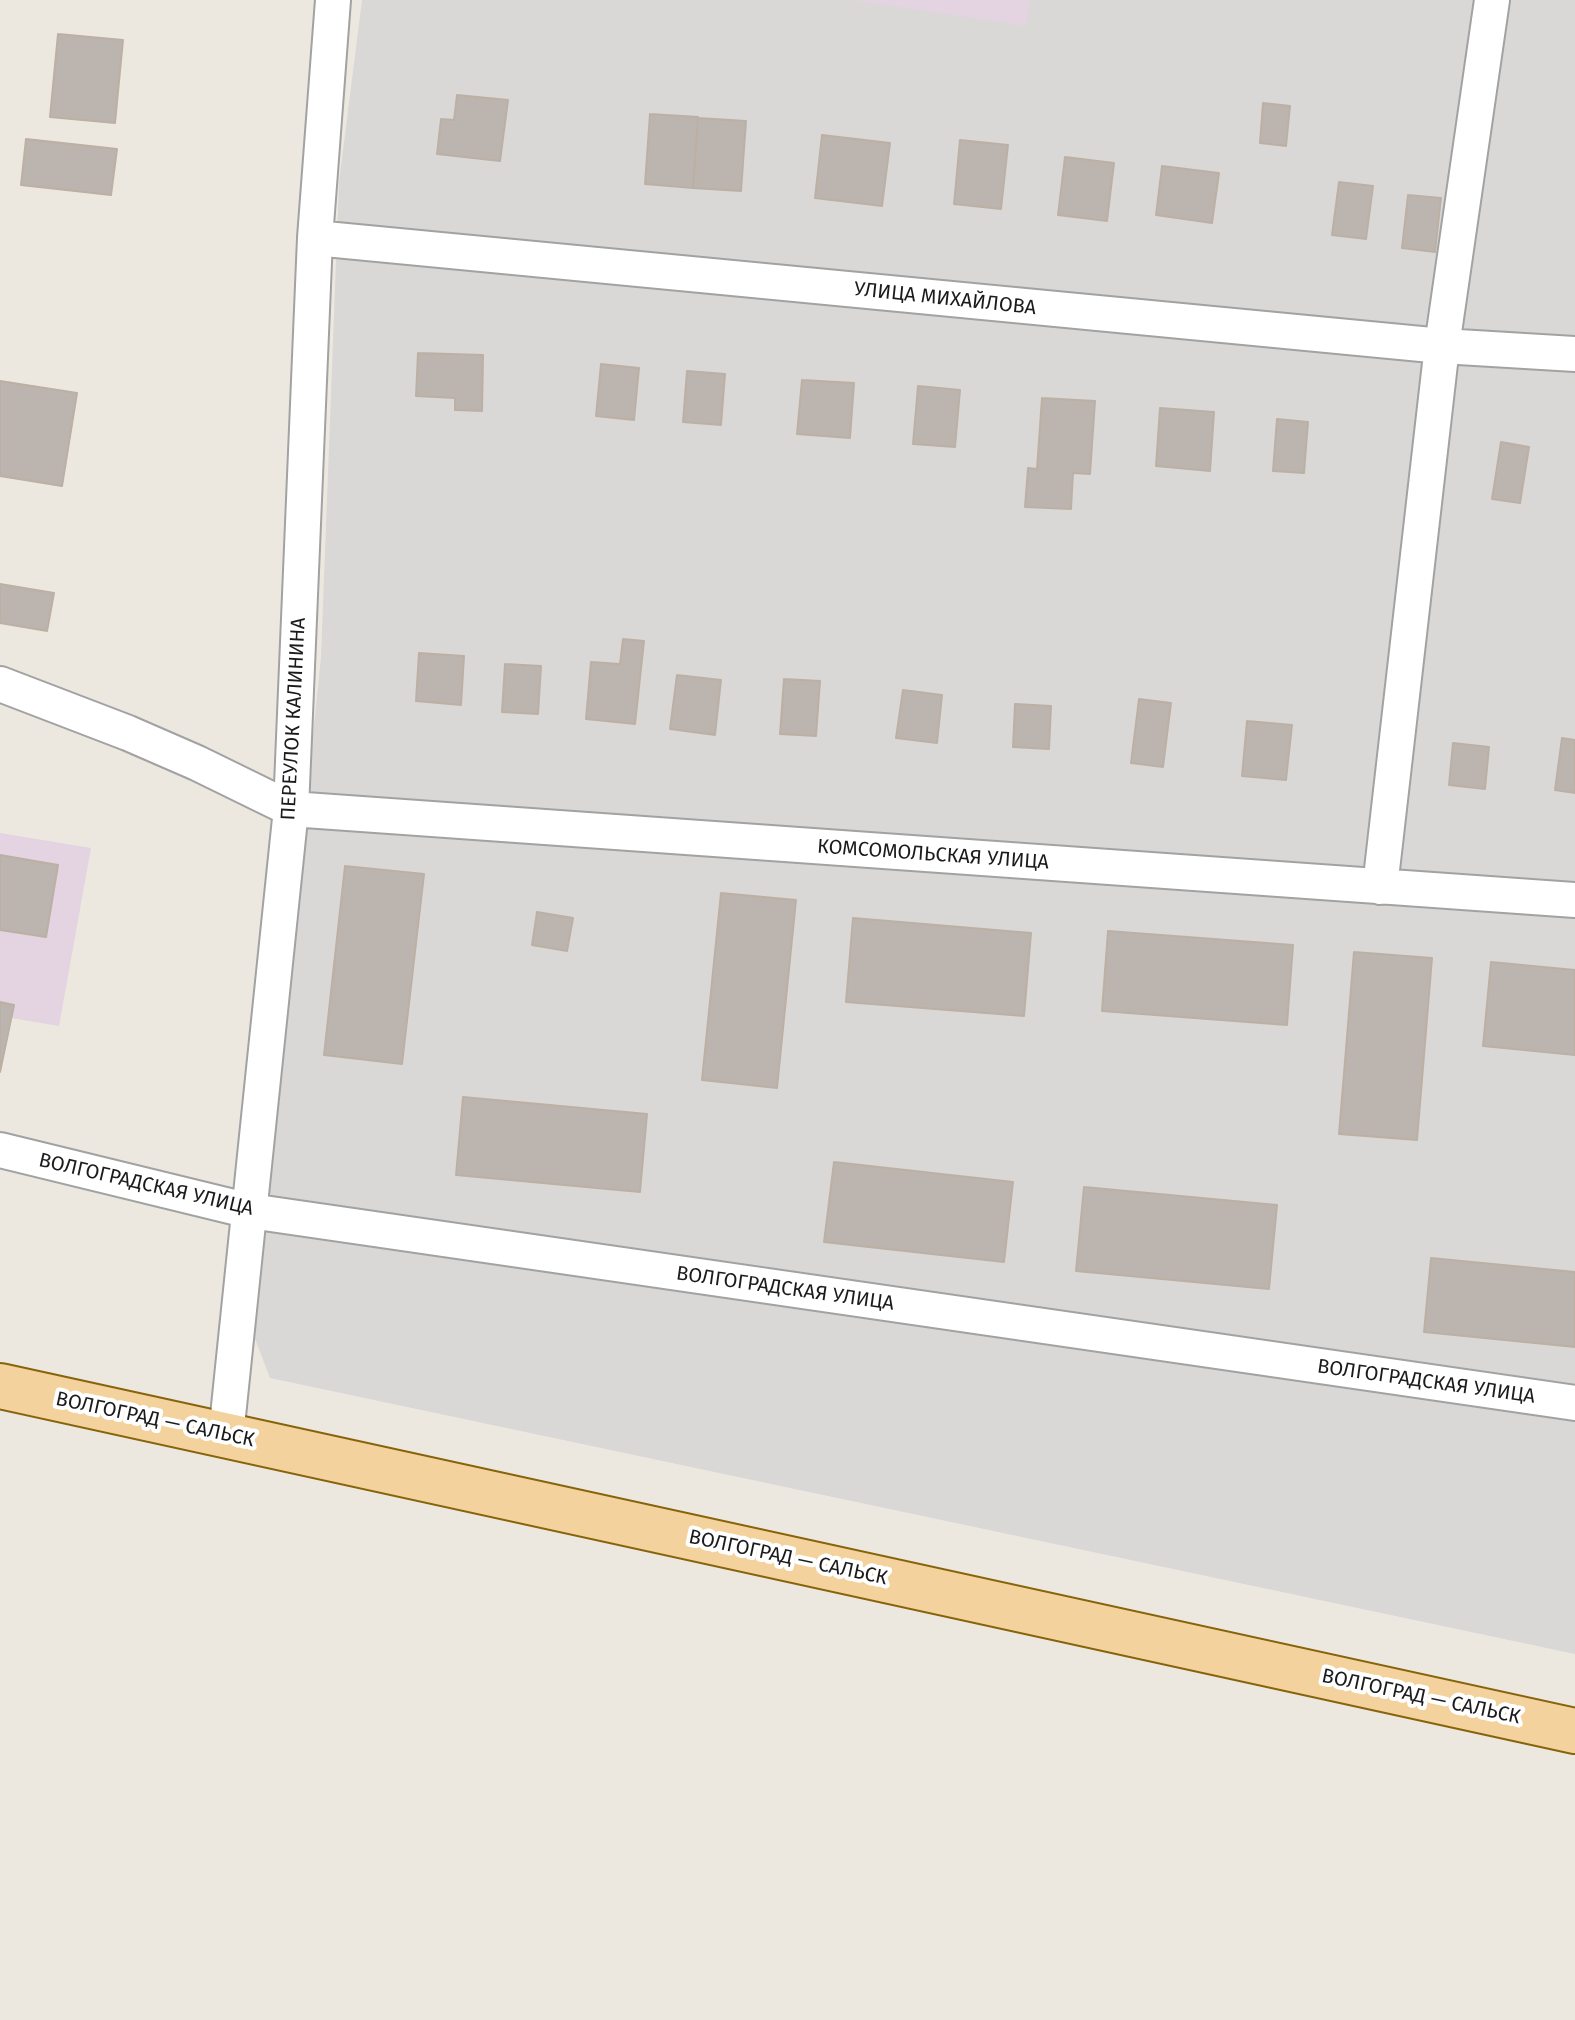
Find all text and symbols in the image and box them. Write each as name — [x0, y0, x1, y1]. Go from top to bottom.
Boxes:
street label: УЛИЦА МИХАЙЛОВА — [853, 278, 1037, 320]
street label: ПЕРЕУЛОК КАЛИНИНА — [277, 617, 311, 821]
street label: КОМСОМОЛЬСКАЯ УЛИЦА — [816, 835, 1050, 875]
street label: ВОЛГОГРАДСКАЯ УЛИЦА — [36, 1149, 256, 1221]
street label: ВОЛГОГРАДСКАЯ УЛИЦА — [675, 1262, 895, 1316]
street label: ВОЛГОГРАДСКАЯ УЛИЦА — [1316, 1355, 1536, 1409]
street label: ВОЛГОГРАД — САЛЬСК — [53, 1387, 257, 1453]
street label: ВОЛГОГРАД — САЛЬСК — [686, 1525, 890, 1591]
street label: ВОЛГОГРАД — САЛЬСК — [1319, 1664, 1523, 1730]

